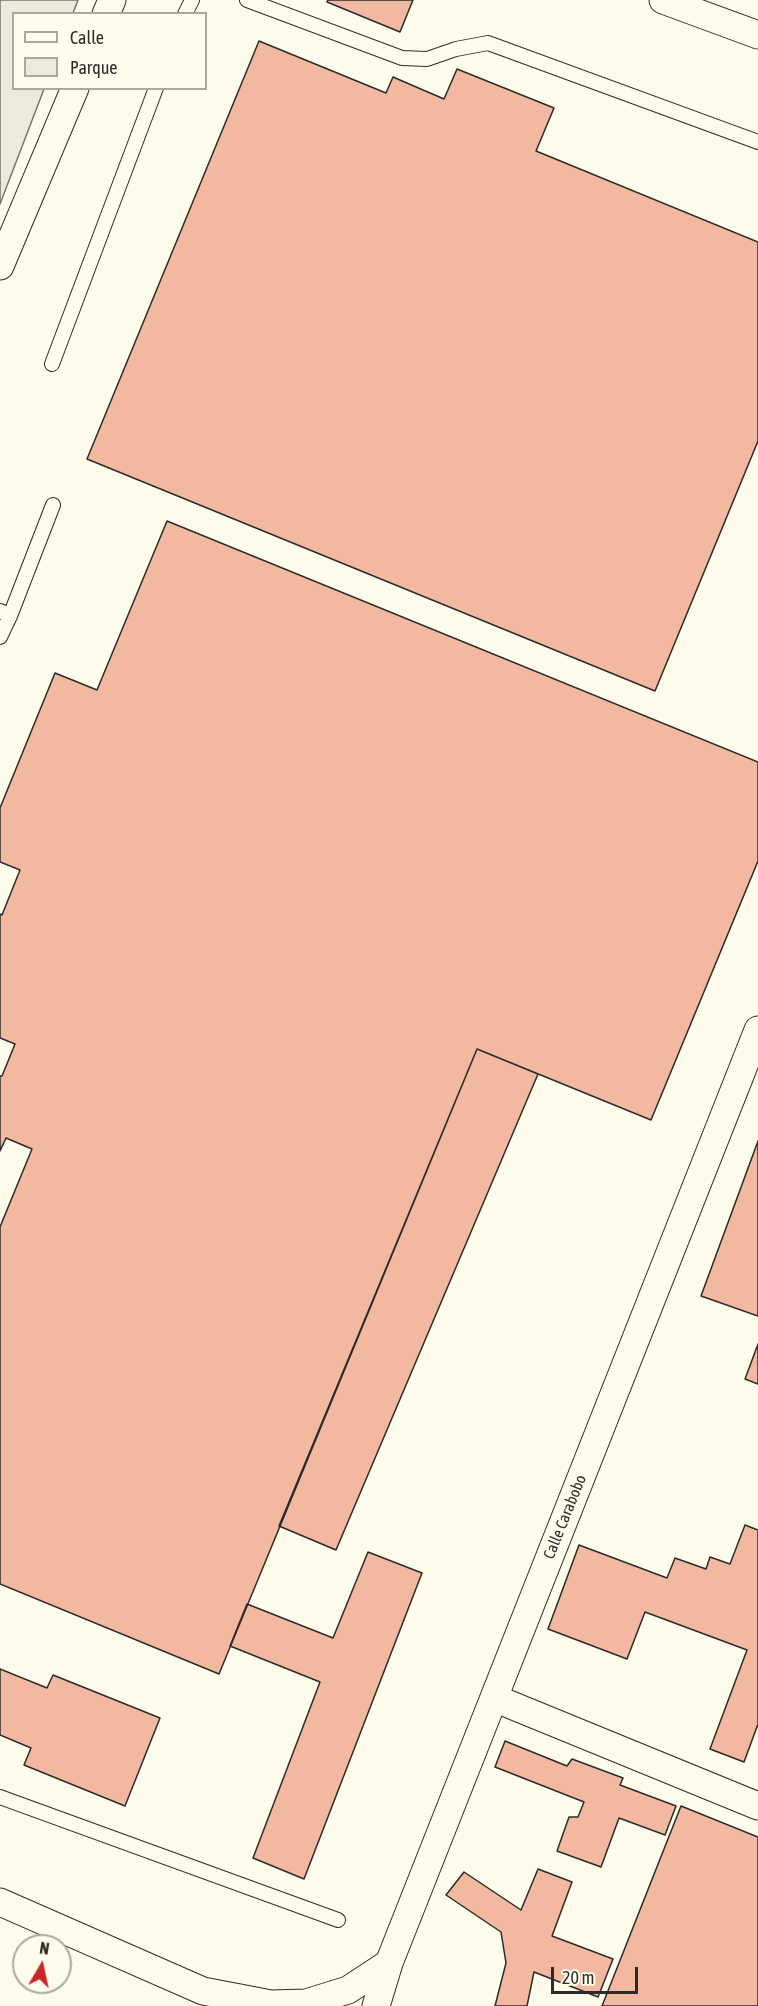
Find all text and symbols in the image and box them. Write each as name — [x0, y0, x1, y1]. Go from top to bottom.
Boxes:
legend — [12, 12, 207, 90]
text: Calle — [70, 27, 104, 48]
text: Parque — [70, 57, 118, 78]
street label: Calle Carabobo — [539, 1472, 591, 1562]
north arrow — [12, 1934, 72, 1994]
text: N — [38, 1939, 51, 1958]
scale bar — [554, 1955, 641, 1993]
text: 20 m — [562, 1967, 594, 1988]

